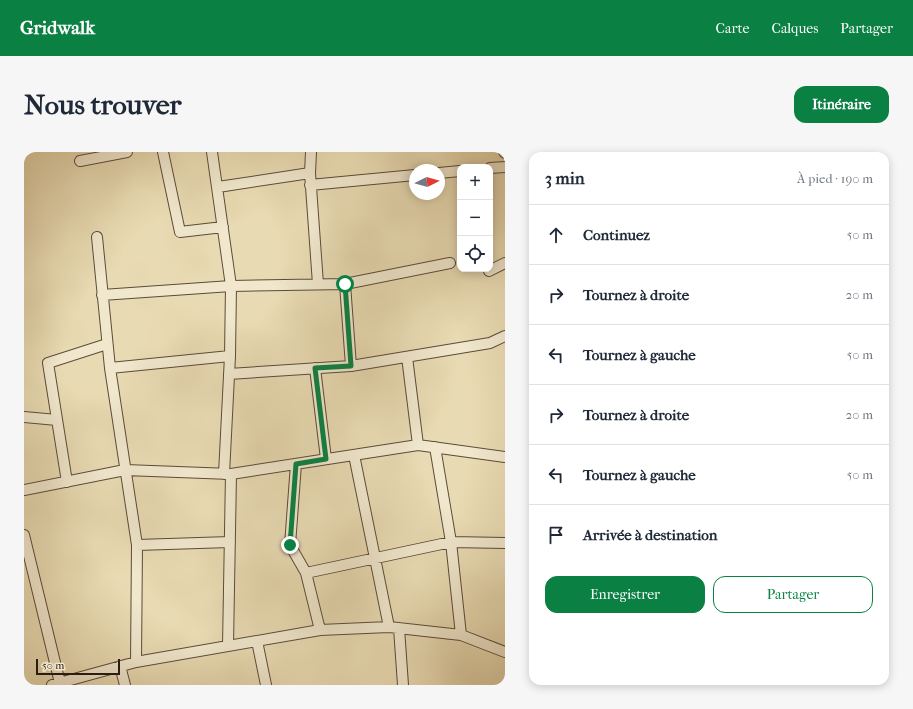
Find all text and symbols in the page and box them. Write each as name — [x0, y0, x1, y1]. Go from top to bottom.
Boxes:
text: Gridwalk — [20, 17, 95, 39]
text: Carte — [716, 20, 749, 37]
text: Calques — [771, 20, 818, 37]
text: Partager — [840, 20, 893, 37]
button: Itinéraire — [794, 86, 889, 123]
text: Nous trouver — [24, 88, 181, 121]
north arrow — [409, 164, 445, 200]
map controls — [457, 164, 493, 272]
button: + — [457, 164, 493, 200]
text: 3 min — [545, 168, 585, 188]
text: À pied · 190 m — [797, 171, 873, 186]
button: − — [457, 200, 493, 236]
icon: ahead — [545, 224, 567, 246]
text: Continuez — [583, 226, 650, 244]
text: 50 m — [847, 227, 873, 242]
button: locate — [457, 236, 493, 272]
route start — [336, 275, 354, 293]
icon: right — [545, 284, 567, 306]
text: Tournez à droite — [583, 286, 689, 304]
text: 20 m — [846, 287, 873, 302]
icon: left — [545, 344, 567, 366]
text: Tournez à gauche — [583, 346, 696, 364]
text: 50 m — [847, 347, 873, 362]
icon: right — [545, 404, 567, 426]
text: Tournez à droite — [583, 406, 689, 424]
text: 20 m — [846, 407, 873, 422]
icon: left — [545, 464, 567, 486]
text: Tournez à gauche — [583, 466, 696, 484]
text: 50 m — [847, 467, 873, 482]
icon: arrive — [545, 524, 567, 546]
text: Arrivée à destination — [583, 526, 718, 544]
route end — [281, 536, 299, 554]
button: Enregistrer — [545, 576, 705, 613]
button: Partager — [713, 576, 873, 613]
scale bar — [36, 657, 120, 676]
text: 50 m — [42, 659, 64, 672]

